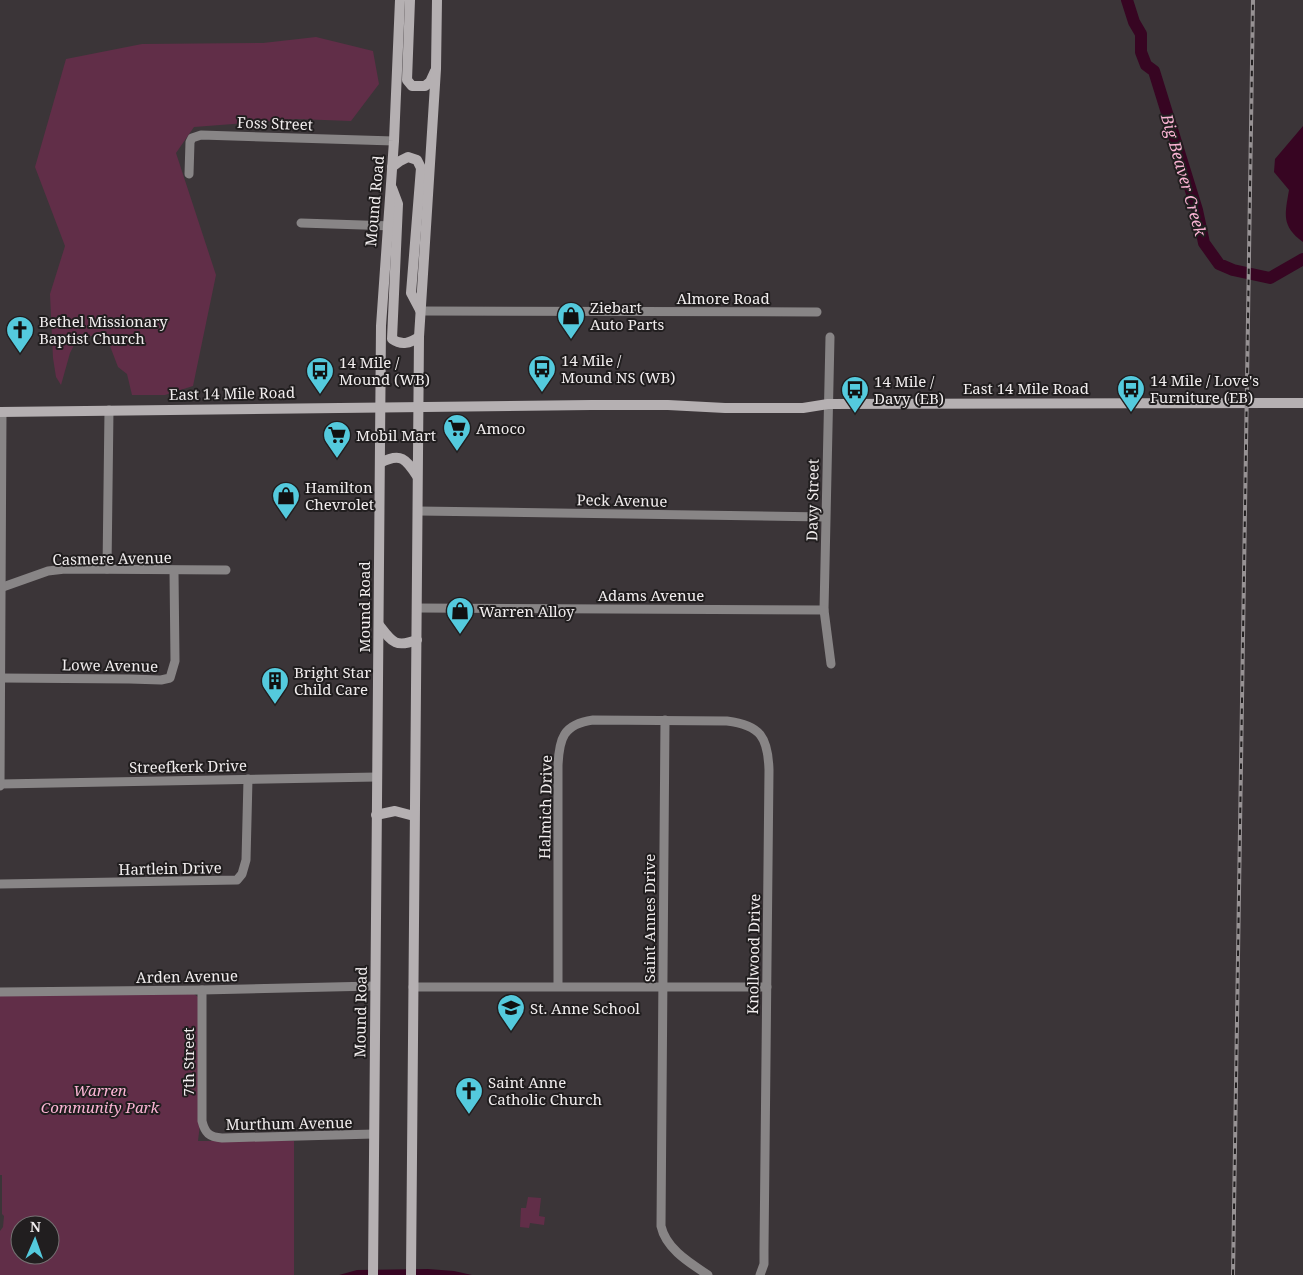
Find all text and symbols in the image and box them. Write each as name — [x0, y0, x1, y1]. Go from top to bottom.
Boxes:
water label: Big Beaver Creek — [1156, 110, 1212, 240]
street label: Foss Street — [237, 112, 313, 134]
street label: Mound Road — [360, 155, 388, 247]
street label: Almore Road — [676, 288, 770, 308]
place label: Ziebart Auto Parts — [590, 297, 664, 334]
shop icon: Ziebart Auto Parts — [556, 301, 586, 340]
place label: Bethel Missionary Baptist Church — [39, 311, 168, 348]
church icon: Bethel Missionary Baptist Church — [5, 315, 35, 354]
place label: 14 Mile / Mound NS (WB) — [561, 350, 675, 387]
place label: 14 Mile / Mound (WB) — [339, 352, 430, 389]
bus stop icon: 14 Mile / Mound NS (WB) — [527, 354, 557, 393]
bus stop icon: 14 Mile / Mound (WB) — [305, 356, 335, 395]
place label: 14 Mile / Love's Furniture (EB) — [1150, 370, 1259, 407]
place label: 14 Mile / Davy (EB) — [874, 371, 944, 408]
bus stop icon: 14 Mile / Love's Furniture (EB) — [1116, 374, 1146, 413]
bus stop icon: 14 Mile / Davy (EB) — [840, 375, 870, 414]
street label: East 14 Mile Road — [963, 378, 1089, 398]
street label: East 14 Mile Road — [169, 382, 295, 404]
supermarket icon: Amoco — [442, 413, 472, 452]
place label: Amoco — [476, 418, 525, 438]
supermarket icon: Mobil Mart — [322, 420, 352, 459]
place label: Mobil Mart — [356, 425, 436, 445]
street label: Davy Street — [801, 459, 823, 541]
place label: Hamilton Chevrolet — [305, 477, 374, 514]
shop icon: Hamilton Chevrolet — [271, 481, 301, 520]
street label: Peck Avenue — [576, 489, 668, 511]
street label: Casmere Avenue — [52, 547, 172, 569]
street label: Mound Road — [354, 561, 374, 653]
street label: Adams Avenue — [598, 585, 704, 605]
shop icon: Warren Alloy — [445, 596, 475, 635]
place label: Warren Alloy — [479, 601, 575, 621]
street label: Lowe Avenue — [62, 654, 158, 676]
place label: Bright Star Child Care — [294, 662, 371, 699]
building icon: Bright Star Child Care — [260, 666, 290, 705]
street label: Streefkerk Drive — [129, 755, 247, 777]
street label: Halmich Drive — [534, 755, 556, 859]
street label: Saint Annes Drive — [639, 854, 659, 982]
street label: Hartlein Drive — [118, 857, 222, 879]
street label: Knollwood Drive — [742, 893, 764, 1015]
street label: Arden Avenue — [136, 965, 238, 987]
street label: Mound Road — [349, 966, 371, 1058]
school or university icon: St. Anne School — [496, 993, 526, 1032]
place label: St. Anne School — [530, 998, 640, 1018]
street label: 7th Street — [178, 1028, 198, 1096]
place label: Saint Anne Catholic Church — [488, 1072, 603, 1109]
church icon: Saint Anne Catholic Church — [454, 1076, 484, 1115]
park label: Warren Community Park — [41, 1080, 160, 1117]
street label: Murthum Avenue — [225, 1112, 353, 1134]
north arrow — [10, 1215, 60, 1265]
text: N — [30, 1217, 41, 1236]

